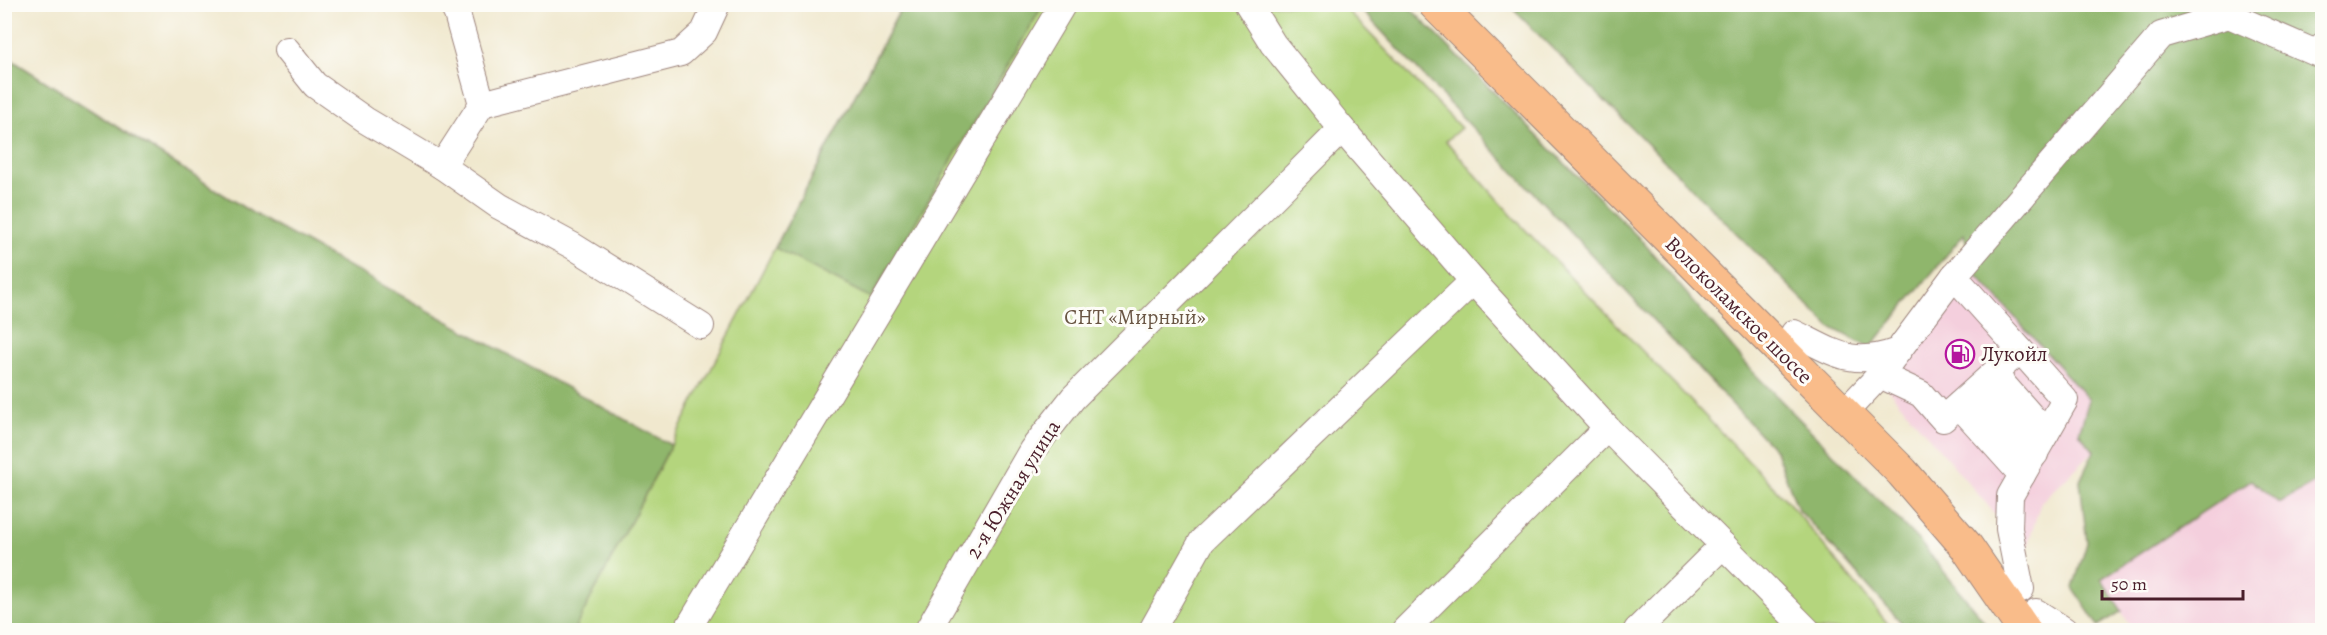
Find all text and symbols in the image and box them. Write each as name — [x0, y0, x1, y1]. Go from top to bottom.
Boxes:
street label: Волоколамское шоссе — [1659, 230, 1819, 390]
park label: СНТ «Мирный» — [1064, 303, 1206, 331]
fuel station icon: Лукойл — [1944, 338, 1976, 370]
place label: Лукойл — [1981, 340, 2047, 368]
street label: 2-я Южная улица — [959, 414, 1067, 564]
scale bar — [2102, 563, 2243, 601]
text: 50 m — [2111, 572, 2147, 596]

